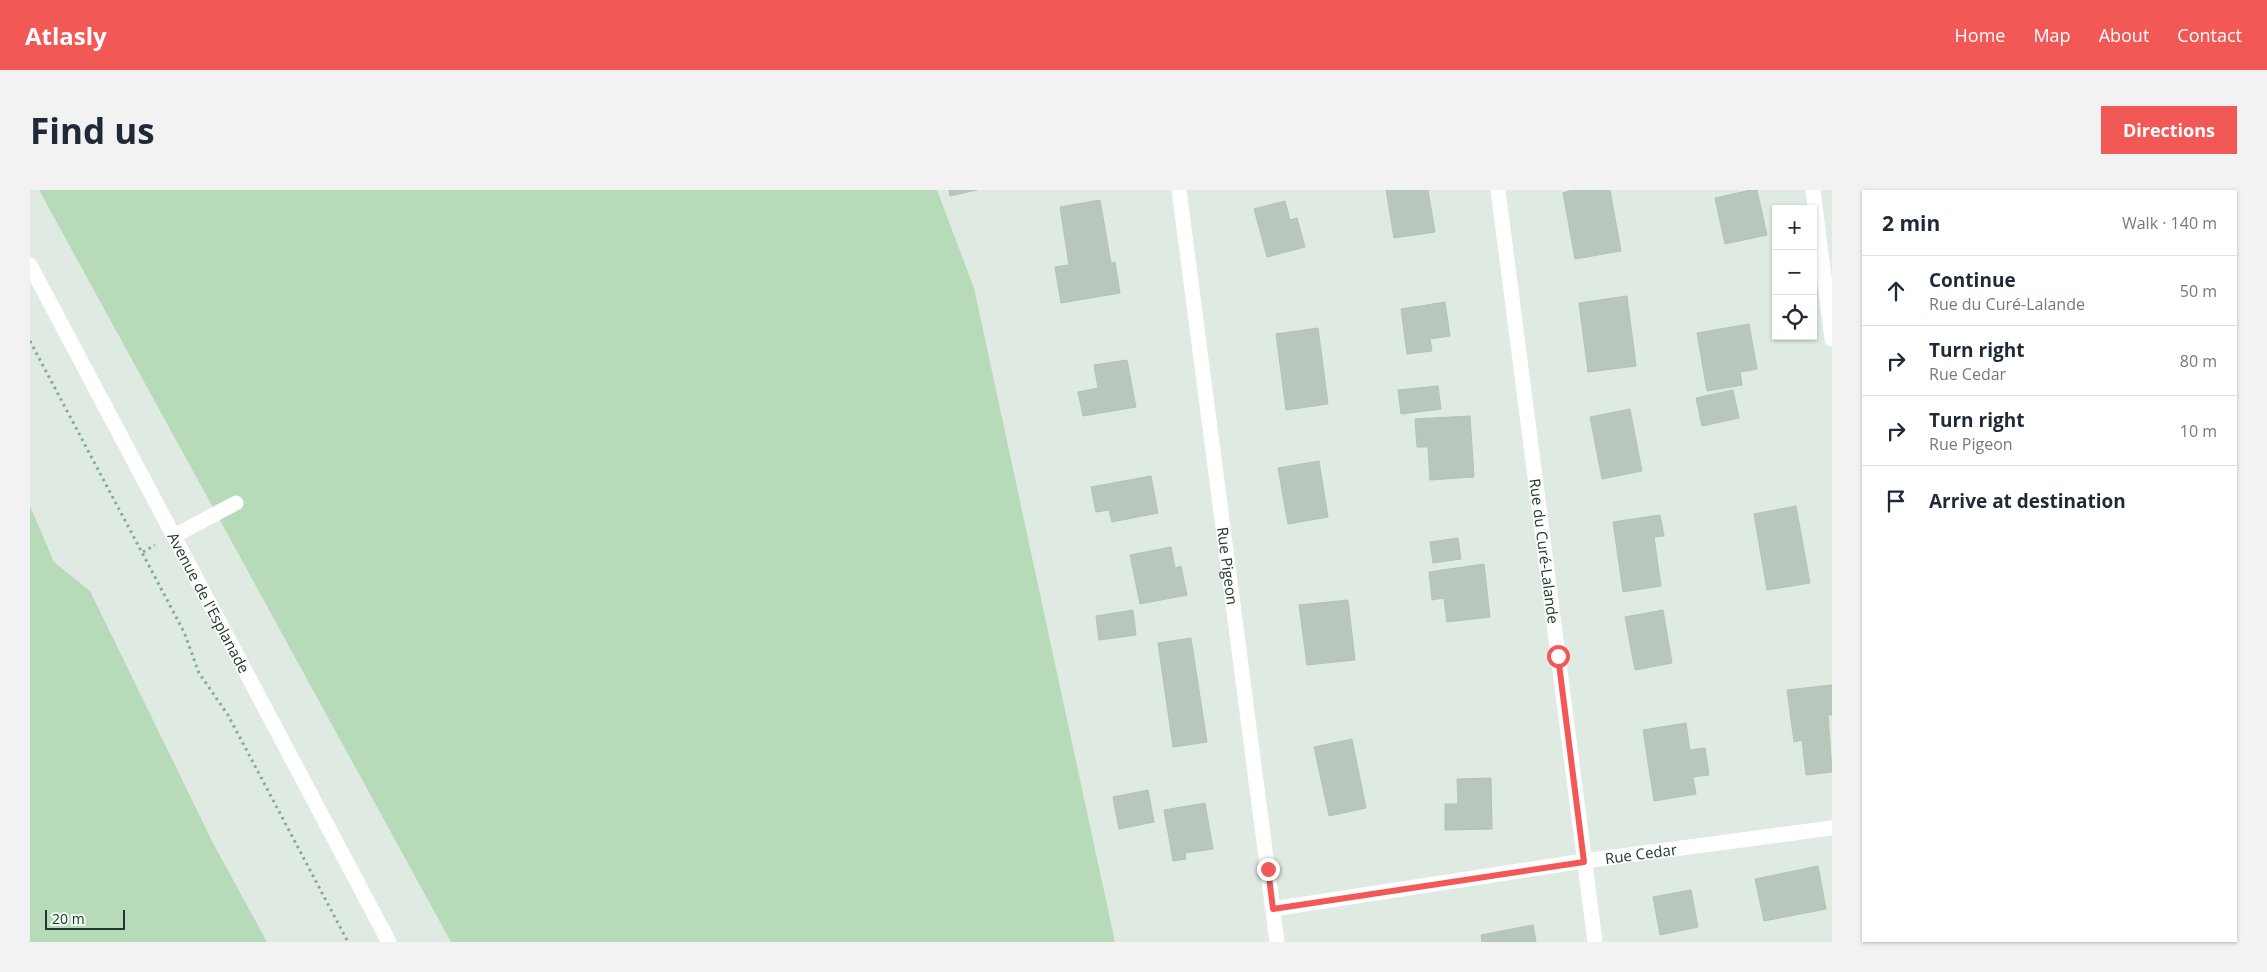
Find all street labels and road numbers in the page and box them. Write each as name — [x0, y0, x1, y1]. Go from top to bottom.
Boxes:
street label: Rue du Curé-Lalande — [1525, 477, 1564, 625]
street label: Rue Pigeon — [1213, 526, 1243, 606]
street label: Avenue de l'Esplanade — [163, 529, 255, 676]
street label: Rue Cedar — [1604, 839, 1678, 868]

